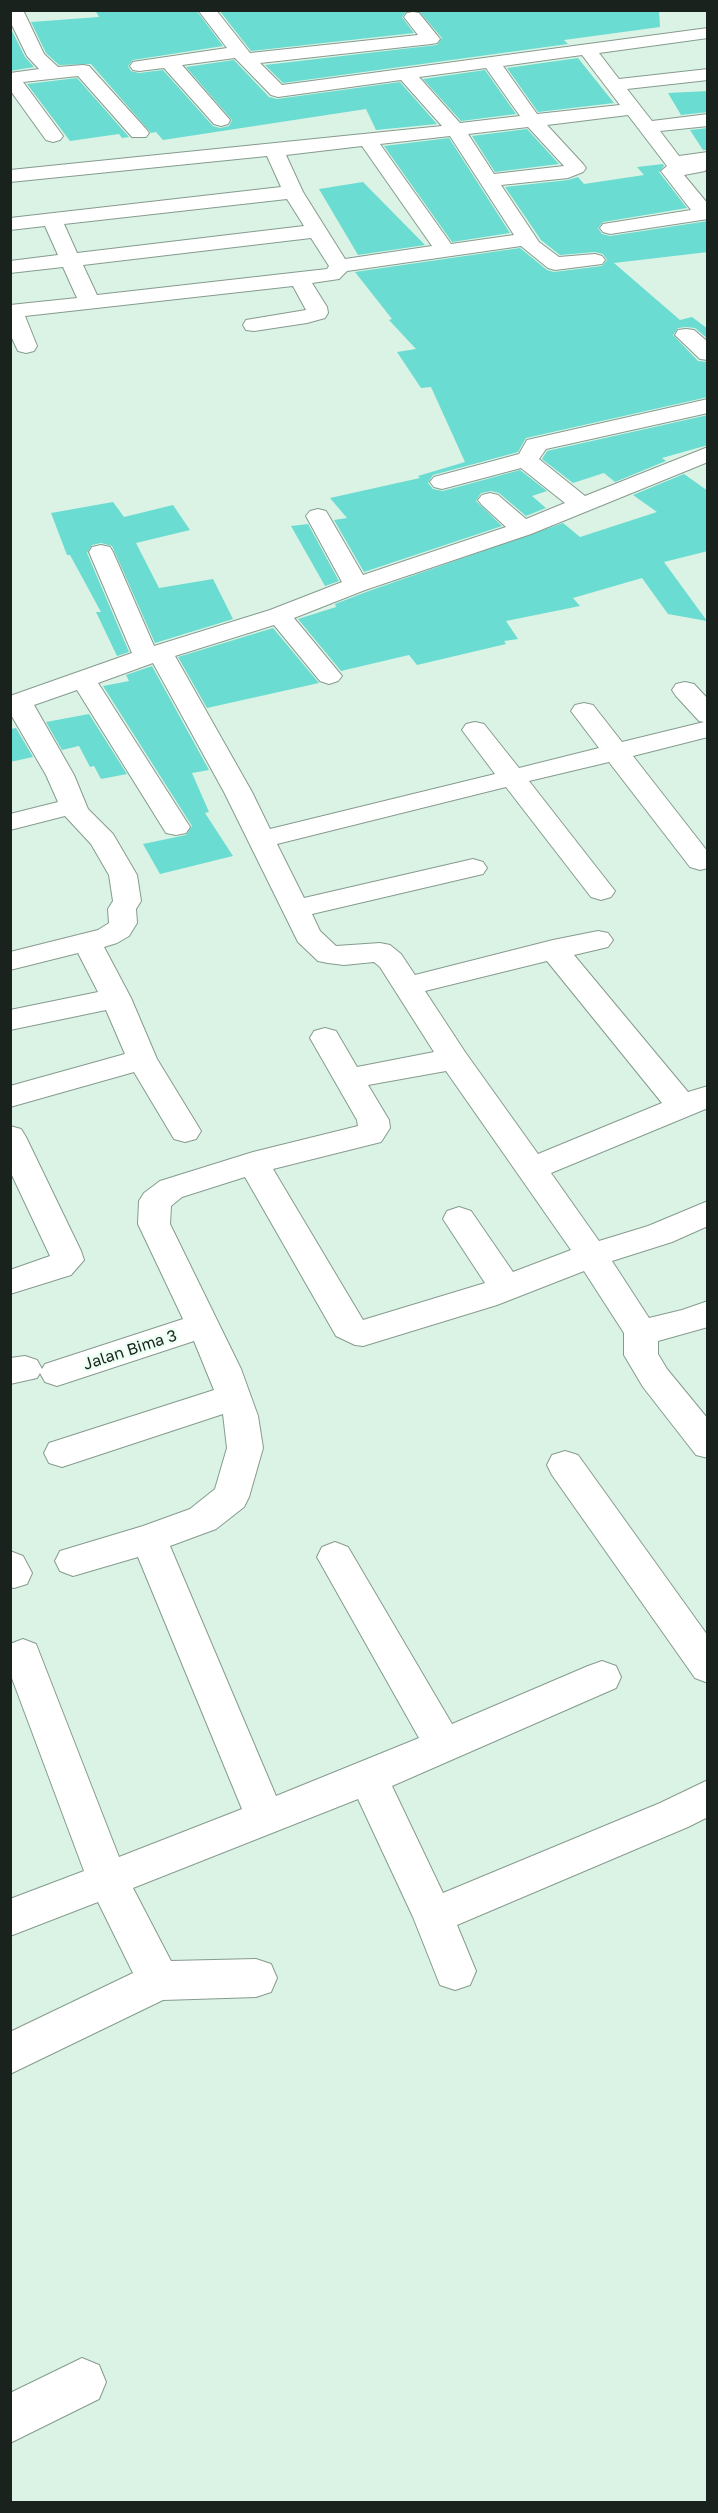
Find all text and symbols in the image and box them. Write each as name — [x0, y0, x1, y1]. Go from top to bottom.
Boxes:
street label: Jalan Bima 3 — [81, 1326, 179, 1374]

